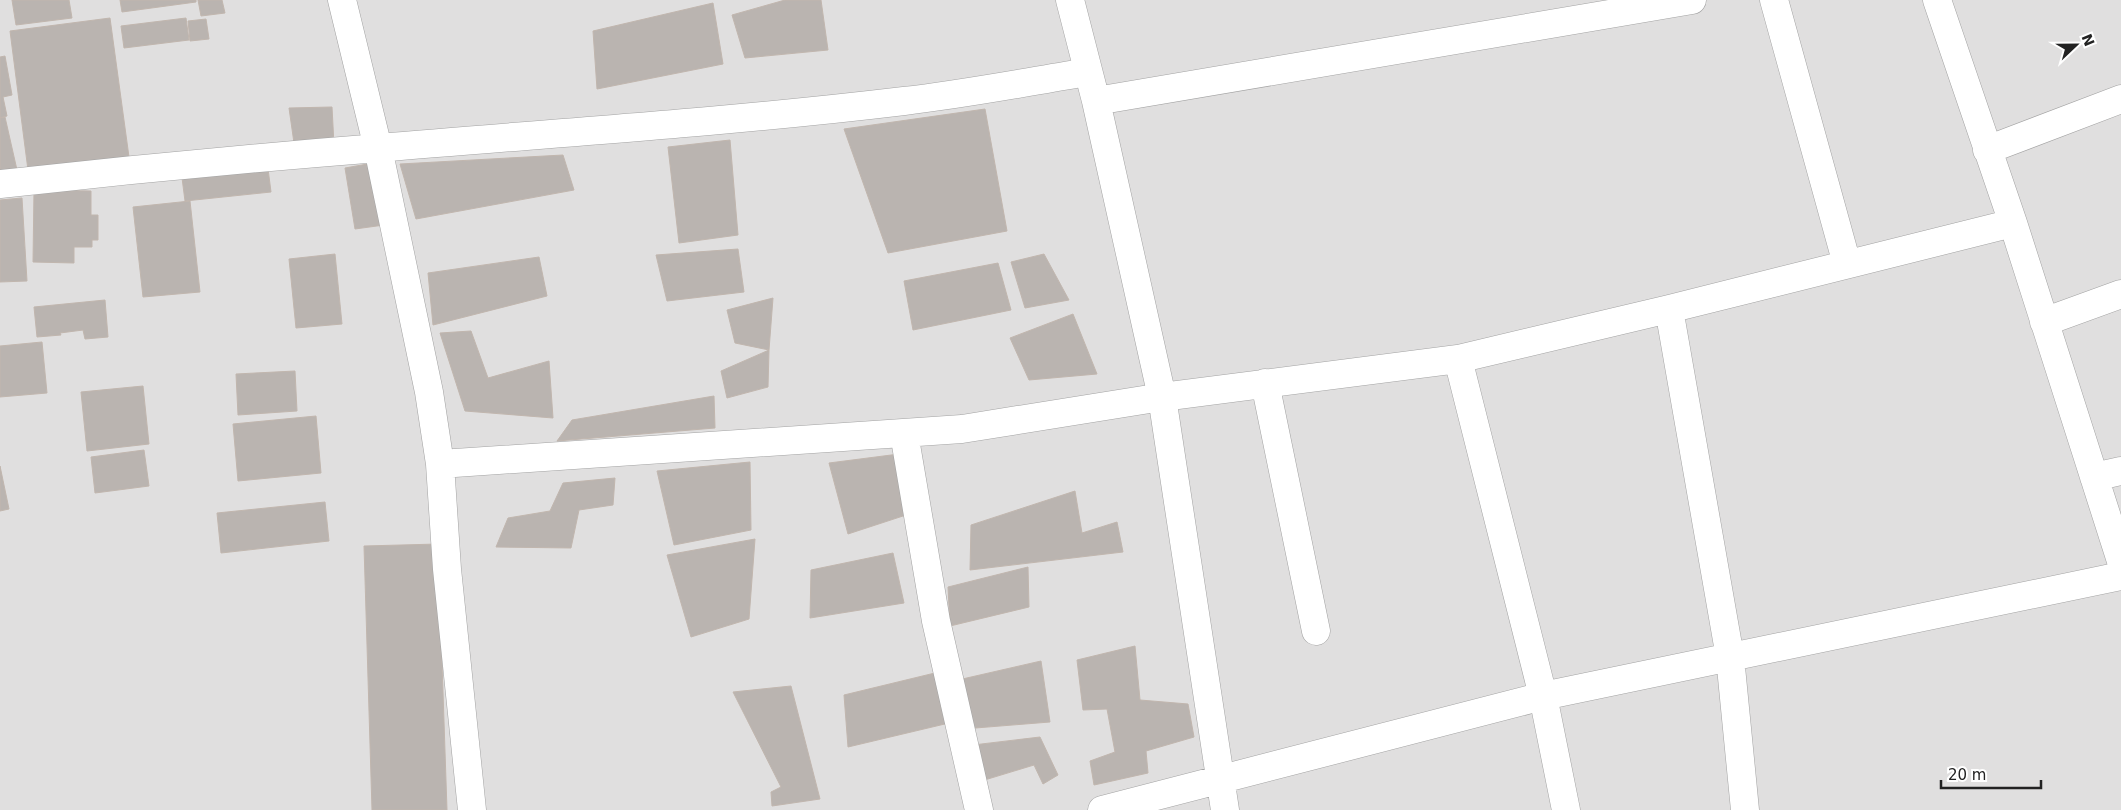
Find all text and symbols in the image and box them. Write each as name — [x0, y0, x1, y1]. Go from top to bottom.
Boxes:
north arrow — [2051, 20, 2101, 70]
text: N — [2078, 32, 2098, 49]
scale bar — [1941, 758, 2041, 790]
text: 20 m — [1948, 766, 1986, 784]

